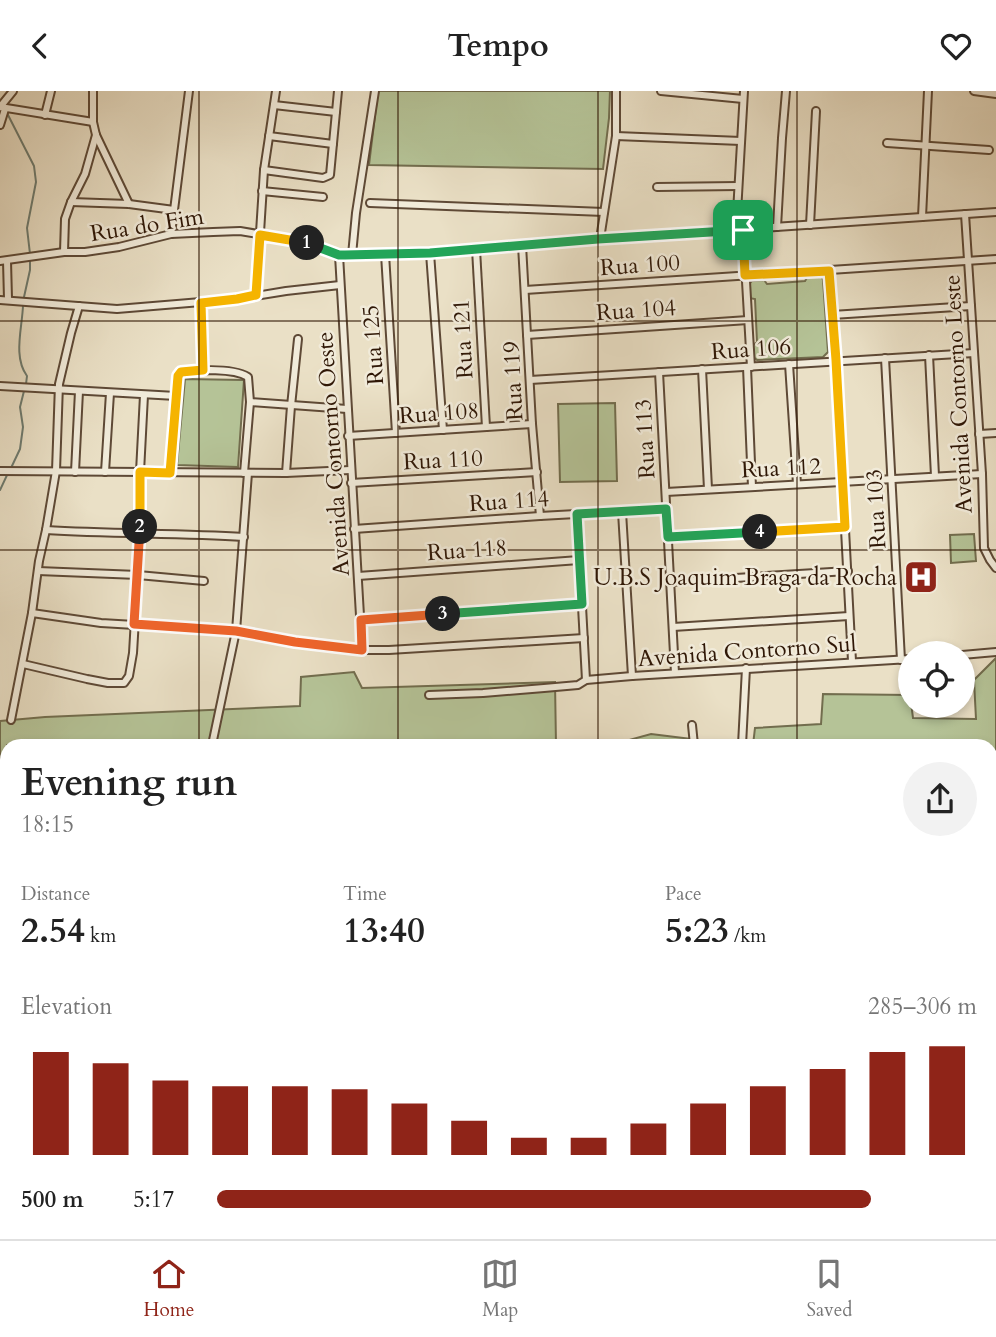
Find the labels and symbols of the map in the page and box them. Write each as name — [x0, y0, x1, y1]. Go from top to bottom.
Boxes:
pin — [713, 200, 773, 260]
street label: Rua do Fim — [88, 201, 207, 249]
pin: 1 — [290, 225, 324, 261]
street label: Rua 100 — [599, 247, 681, 283]
street label: Avenida Contorno Leste — [936, 274, 980, 514]
street label: Rua 104 — [595, 292, 677, 328]
street label: Rua 121 — [445, 298, 481, 380]
street label: Rua 125 — [355, 304, 391, 386]
street label: Avenida Contorno Oeste — [309, 331, 357, 577]
street label: Rua 106 — [710, 331, 792, 367]
street label: Rua 119 — [495, 340, 531, 422]
street label: Rua 108 — [398, 395, 480, 431]
street label: Rua 113 — [627, 398, 663, 480]
street label: Rua 110 — [402, 442, 484, 478]
street label: Rua 112 — [740, 450, 822, 486]
street label: Rua 103 — [858, 468, 894, 550]
street label: Rua 114 — [468, 483, 550, 519]
pin: 2 — [122, 509, 158, 544]
pin: 4 — [742, 515, 778, 549]
street label: Rua 118 — [426, 532, 508, 568]
hospital icon: U.B.S Joaquim Braga da Rocha — [902, 558, 940, 596]
place label: U.B.S Joaquim Braga da Rocha — [593, 562, 897, 593]
pin: 3 — [426, 596, 460, 631]
street label: Avenida Contorno Sul — [637, 628, 858, 674]

